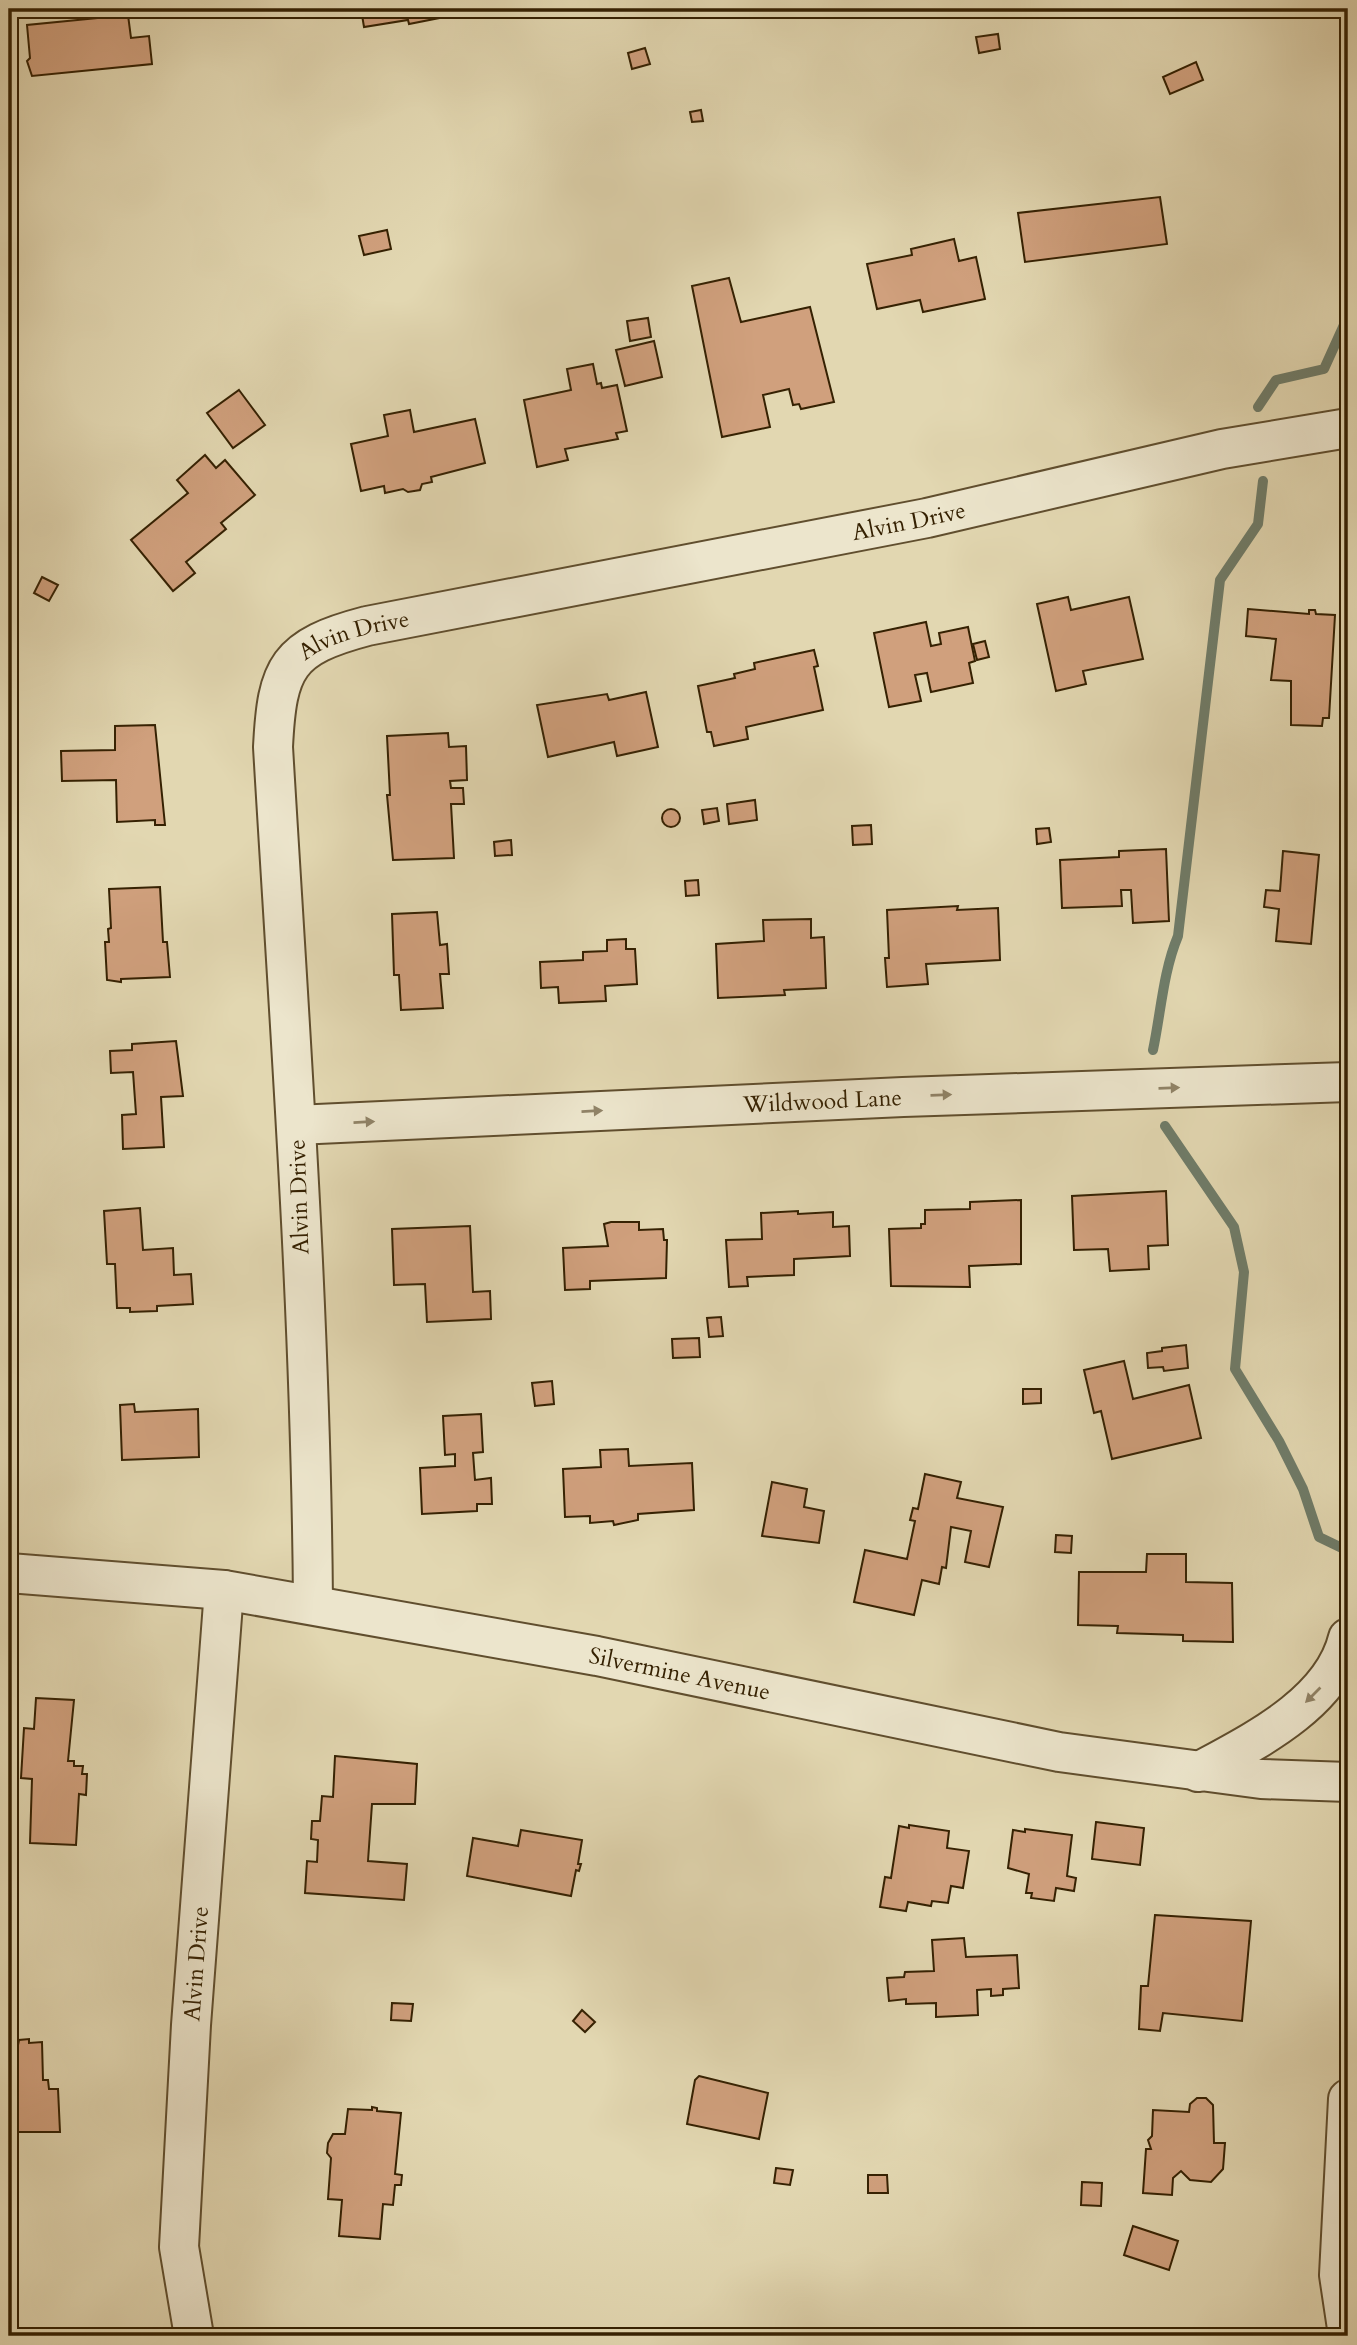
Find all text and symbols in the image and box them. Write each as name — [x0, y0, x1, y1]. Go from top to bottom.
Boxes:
street label: Alvin Drive — [849, 494, 969, 548]
street label: Alvin Drive — [292, 603, 412, 667]
street label: Wildwood Lane — [741, 1082, 903, 1120]
one-way arrow — [1158, 1082, 1180, 1094]
one-way arrow — [930, 1090, 952, 1101]
one-way arrow — [581, 1106, 603, 1117]
one-way arrow — [354, 1116, 376, 1127]
street label: Alvin Drive — [281, 1139, 317, 1255]
street label: Silvermine Avenue — [587, 1639, 773, 1707]
one-way arrow — [1305, 1686, 1321, 1703]
street label: Alvin Drive — [176, 1905, 215, 2022]

